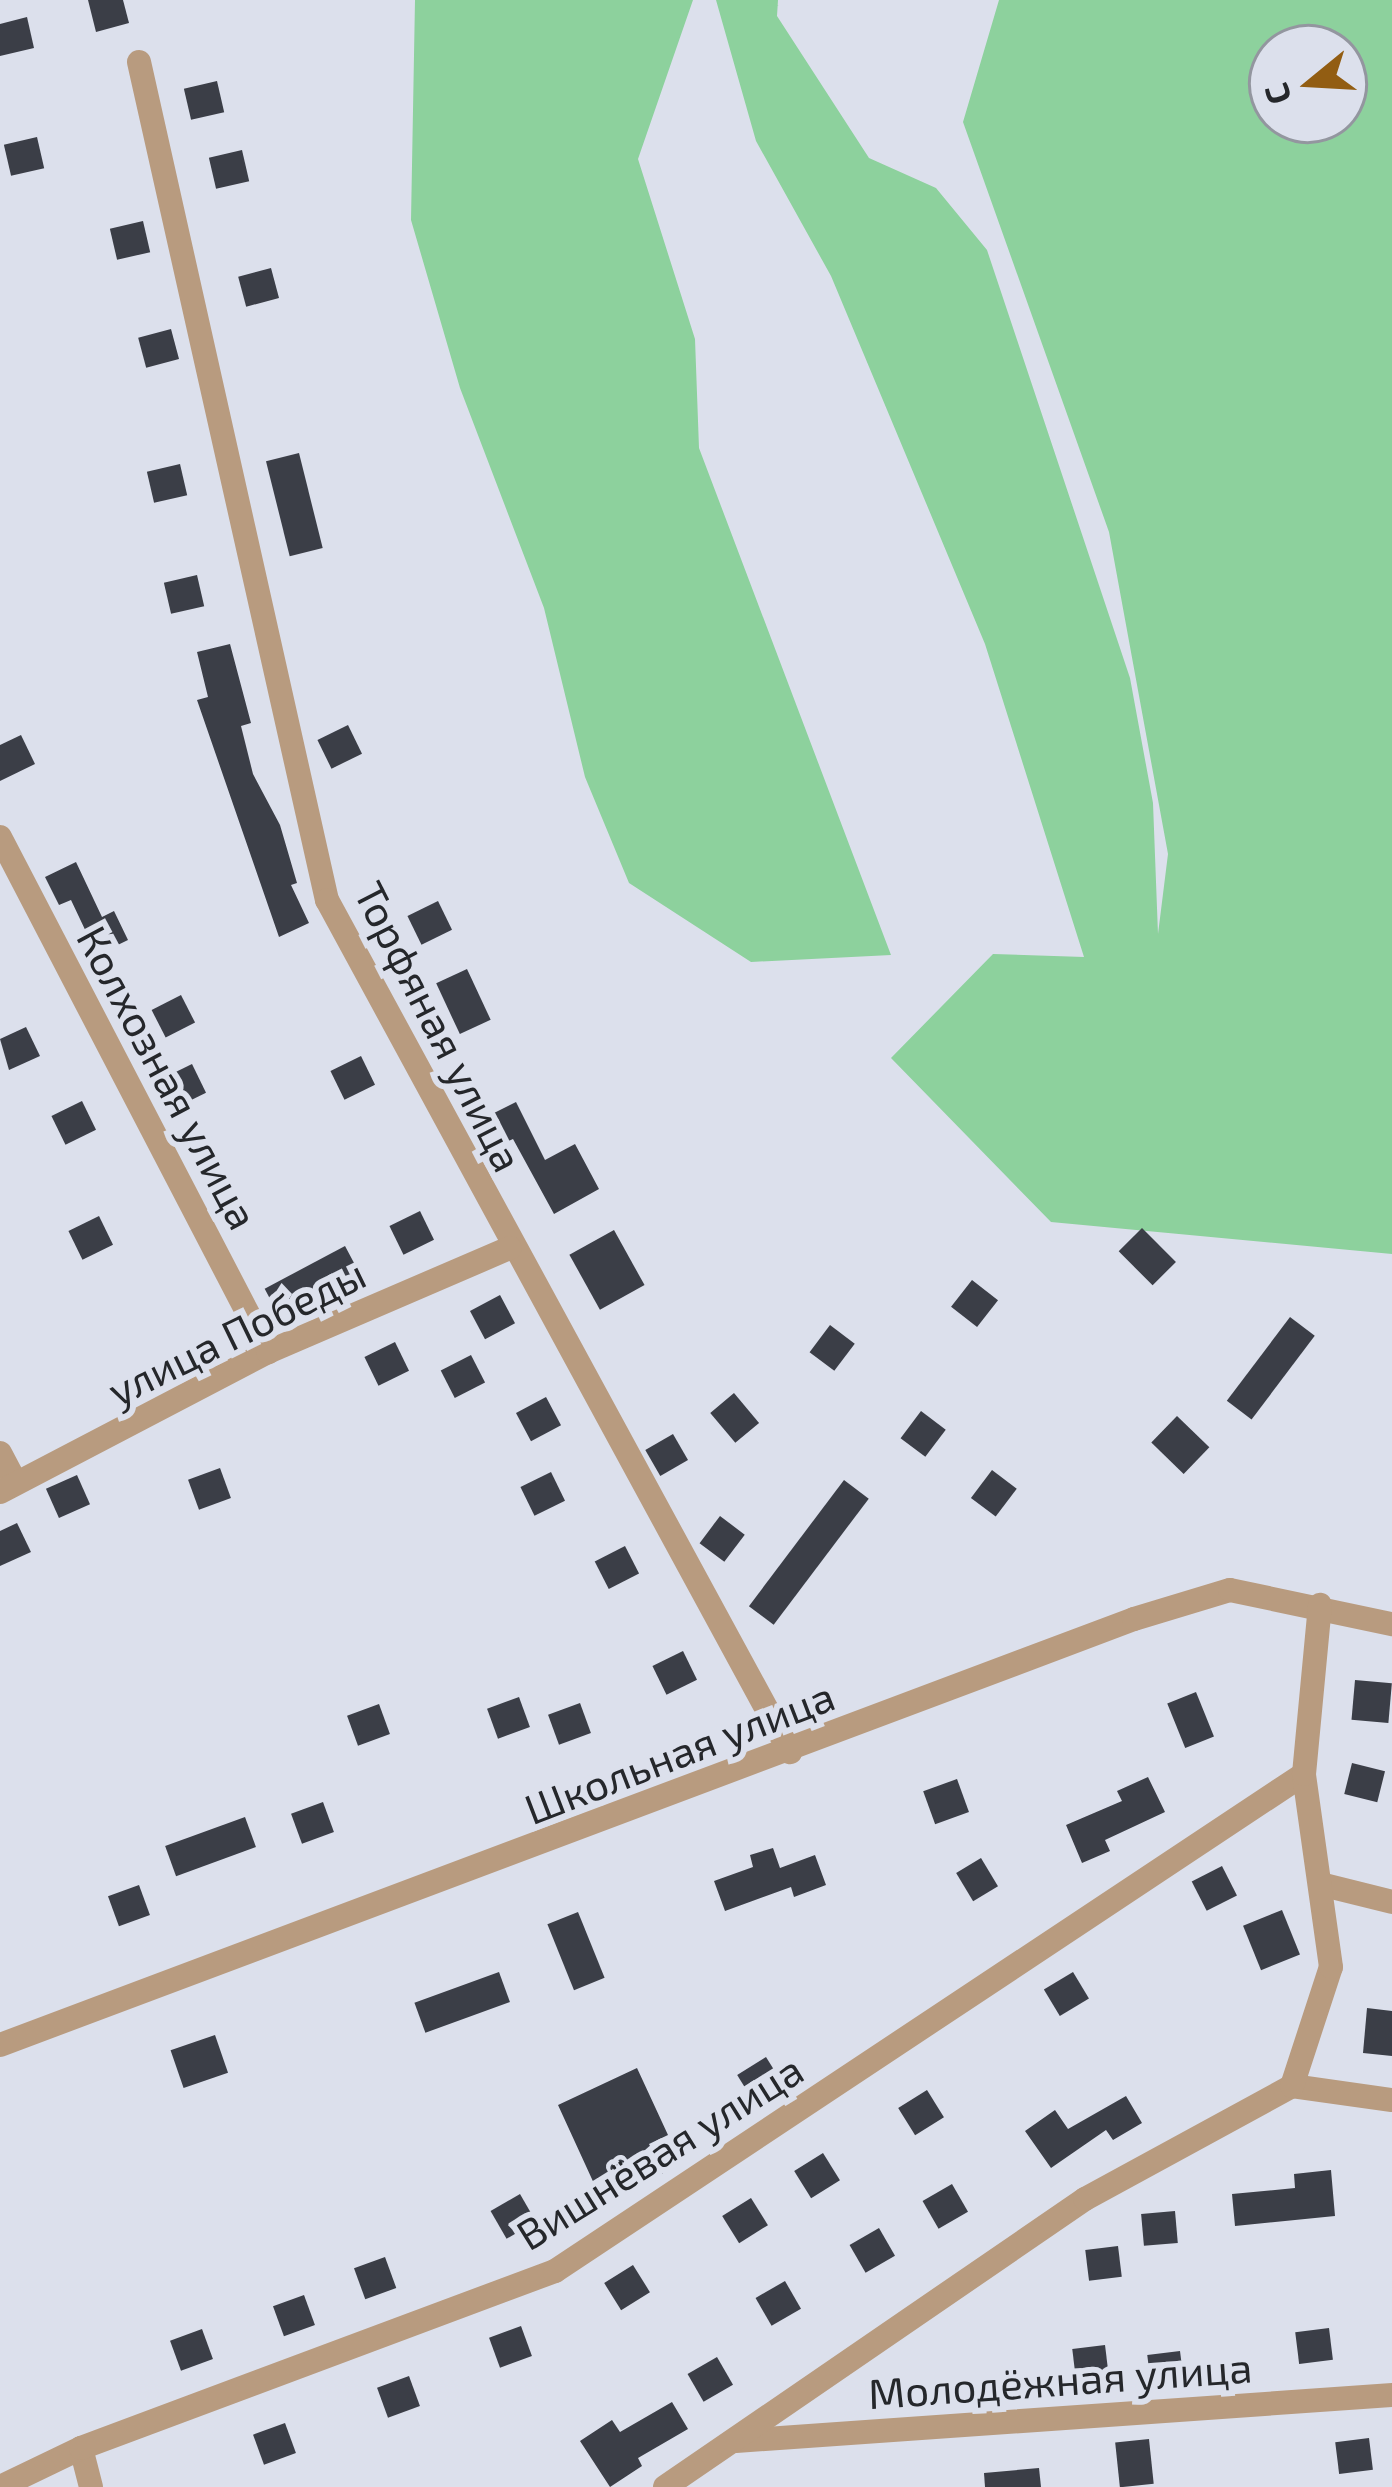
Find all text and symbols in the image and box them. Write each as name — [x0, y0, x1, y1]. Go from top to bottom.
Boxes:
north arrow — [1248, 24, 1368, 144]
text: С — [1255, 79, 1299, 110]
street label: Торфяная улица — [345, 873, 535, 1179]
street label: Колхозная улица — [68, 917, 270, 1237]
street label: улица Победы — [99, 1247, 373, 1415]
street label: Школьная улица — [517, 1669, 841, 1833]
street label: Вишнёвая улица — [507, 2043, 811, 2259]
street label: Молодёжная улица — [866, 2340, 1254, 2418]

